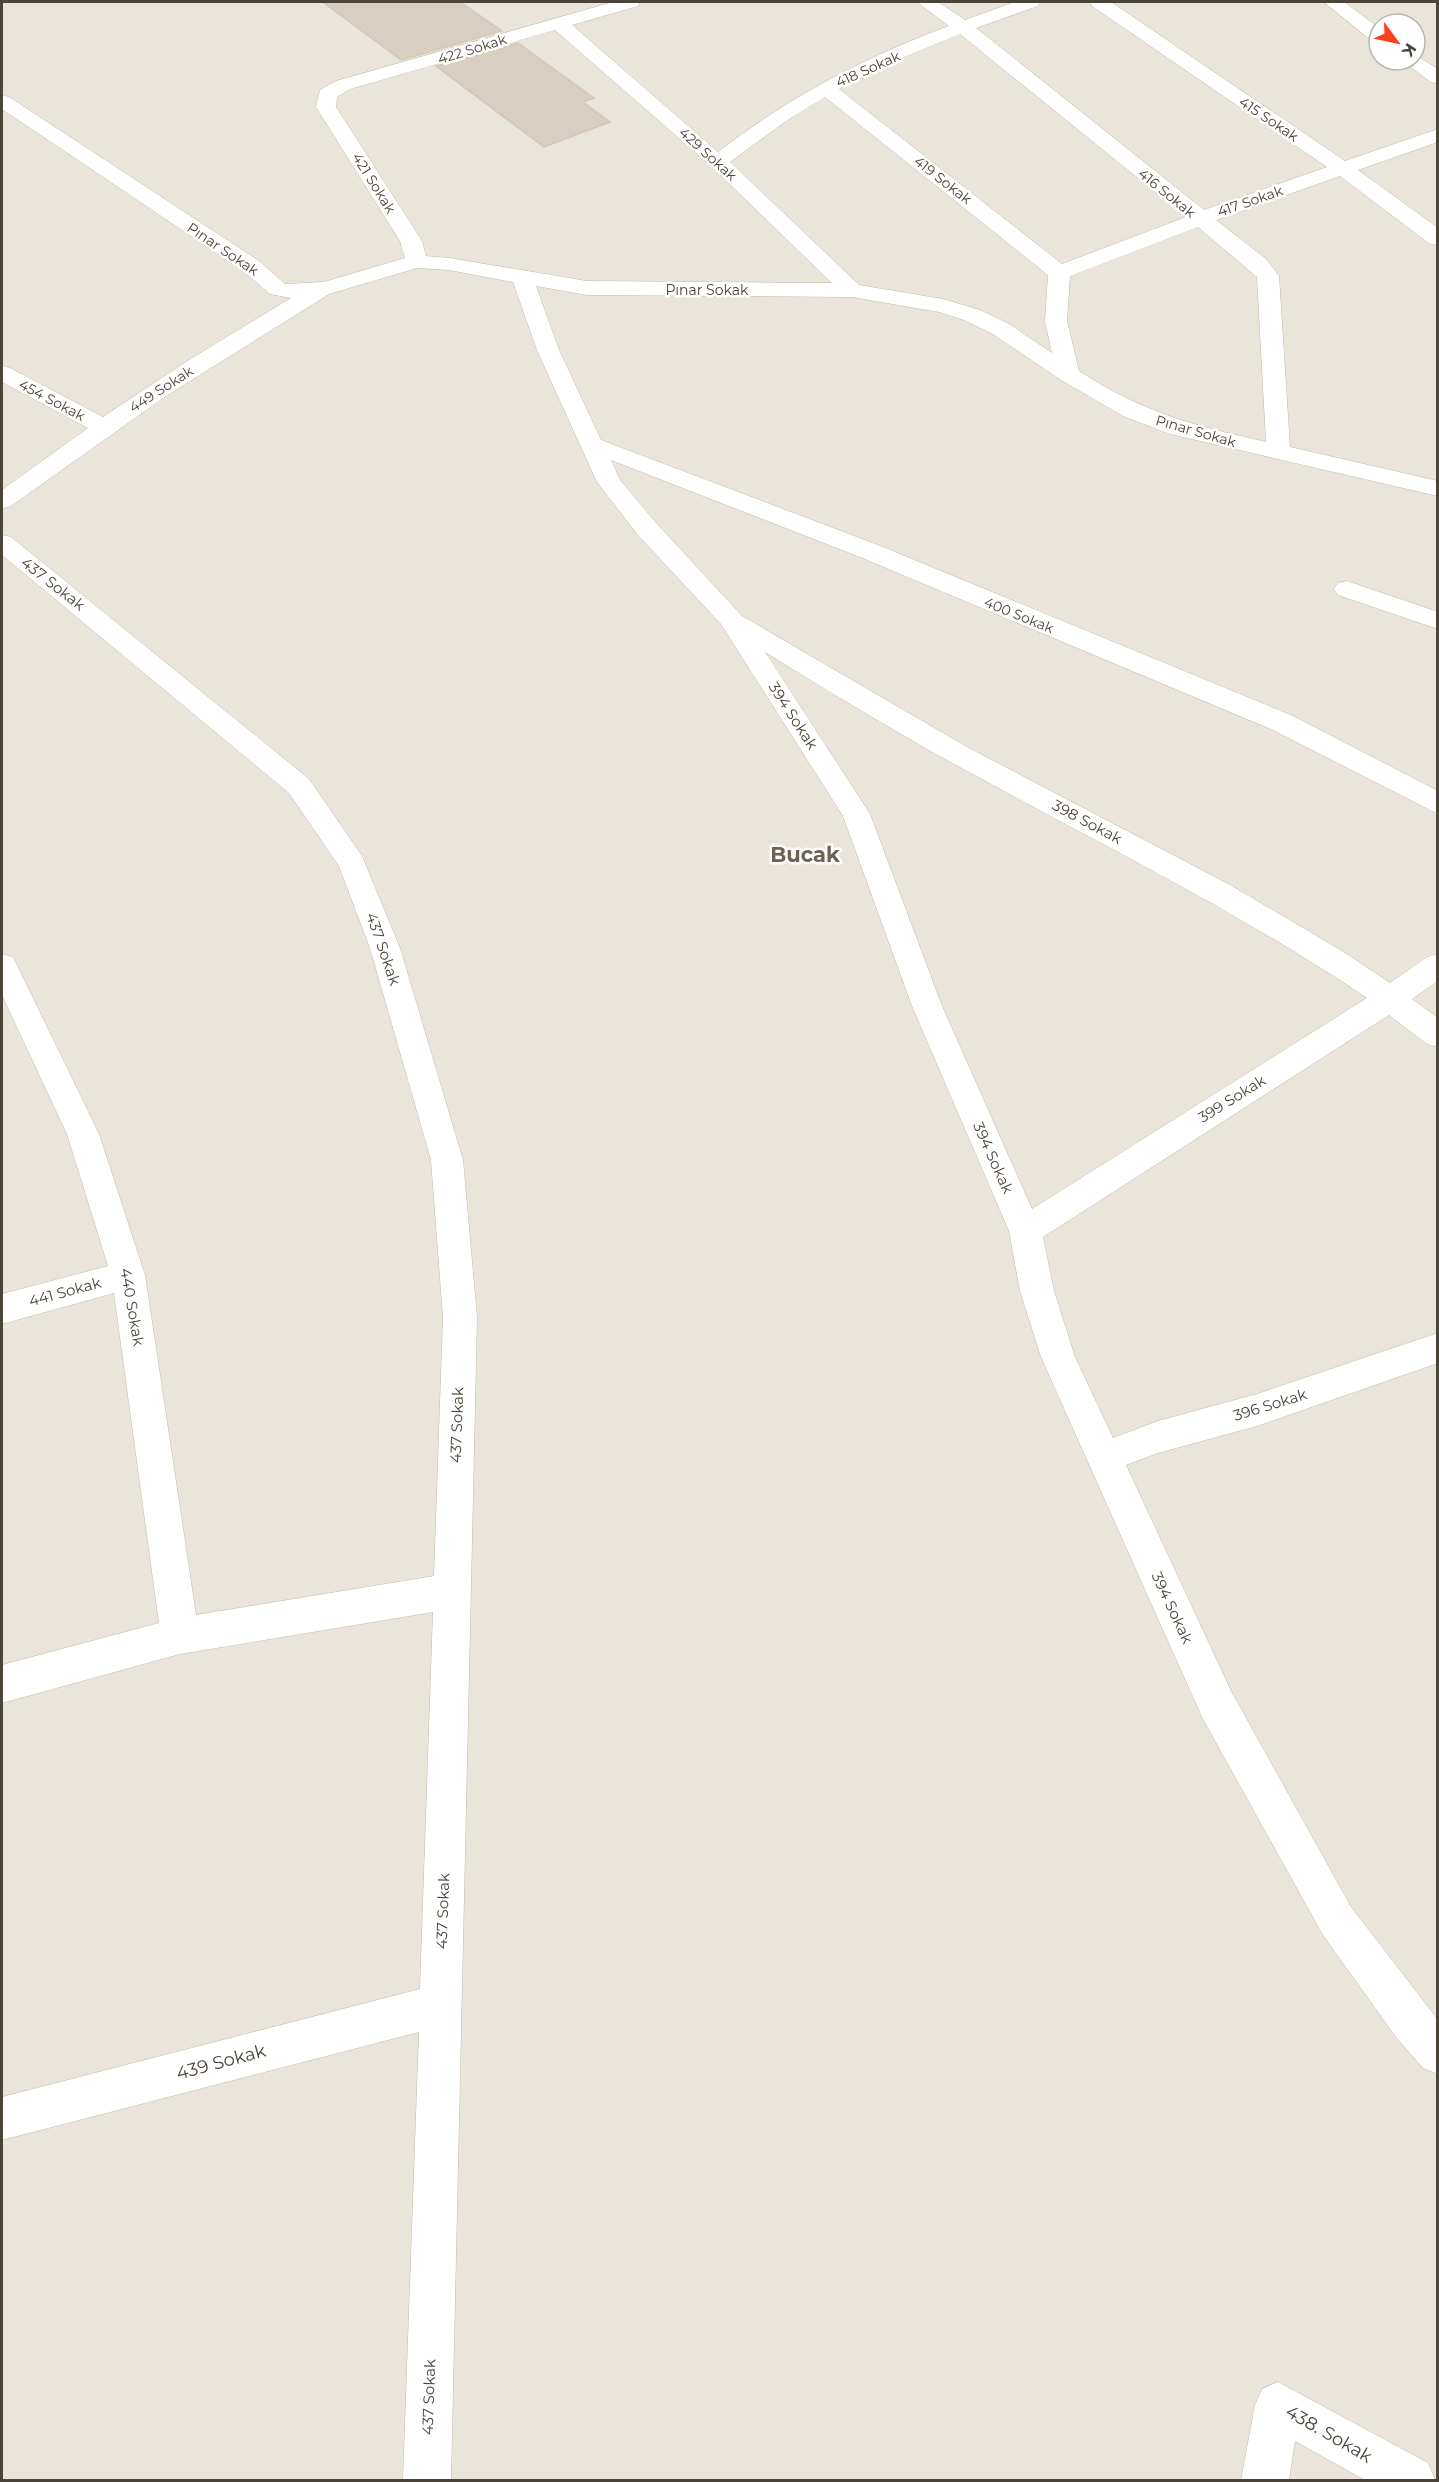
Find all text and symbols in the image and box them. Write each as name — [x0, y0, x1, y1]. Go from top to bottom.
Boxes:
north arrow — [1367, 12, 1427, 72]
street label: 422 Sokak — [435, 30, 509, 68]
text: K — [1397, 40, 1420, 61]
street label: 418 Sokak — [833, 47, 904, 91]
street label: 415 Sokak — [1236, 93, 1303, 146]
street label: 429 Sokak — [675, 123, 741, 185]
street label: 421 Sokak — [348, 149, 400, 217]
street label: 419 Sokak — [911, 152, 976, 209]
street label: 416 Sokak — [1135, 164, 1200, 222]
street label: 417 Sokak — [1215, 181, 1286, 221]
street label: Pınar Sokak — [184, 218, 263, 280]
street label: Pınar Sokak — [666, 281, 749, 299]
street label: 449 Sokak — [126, 361, 197, 416]
street label: 454 Sokak — [16, 375, 89, 425]
street label: Pınar Sokak — [1154, 411, 1239, 451]
street label: 437 Sokak — [18, 553, 89, 615]
street label: 400 Sokak — [981, 593, 1057, 637]
street label: 394 Sokak — [765, 678, 822, 753]
street label: 398 Sokak — [1049, 795, 1125, 848]
district label: Bucak — [770, 842, 840, 867]
street label: 437 Sokak — [362, 910, 405, 988]
street label: 399 Sokak — [1195, 1070, 1269, 1127]
street label: 394 Sokak — [969, 1119, 1018, 1197]
street label: 440 Sokak — [116, 1266, 149, 1347]
street label: 441 Sokak — [27, 1273, 103, 1310]
street label: 396 Sokak — [1231, 1384, 1309, 1425]
street label: 437 Sokak — [446, 1387, 467, 1463]
street label: 394 Sokak — [1148, 1569, 1197, 1647]
street label: 437 Sokak — [432, 1873, 453, 1949]
street label: 439 Sokak — [174, 2039, 268, 2085]
street label: 437 Sokak — [418, 2359, 439, 2435]
street label: 438. Sokak — [1282, 2400, 1376, 2468]

